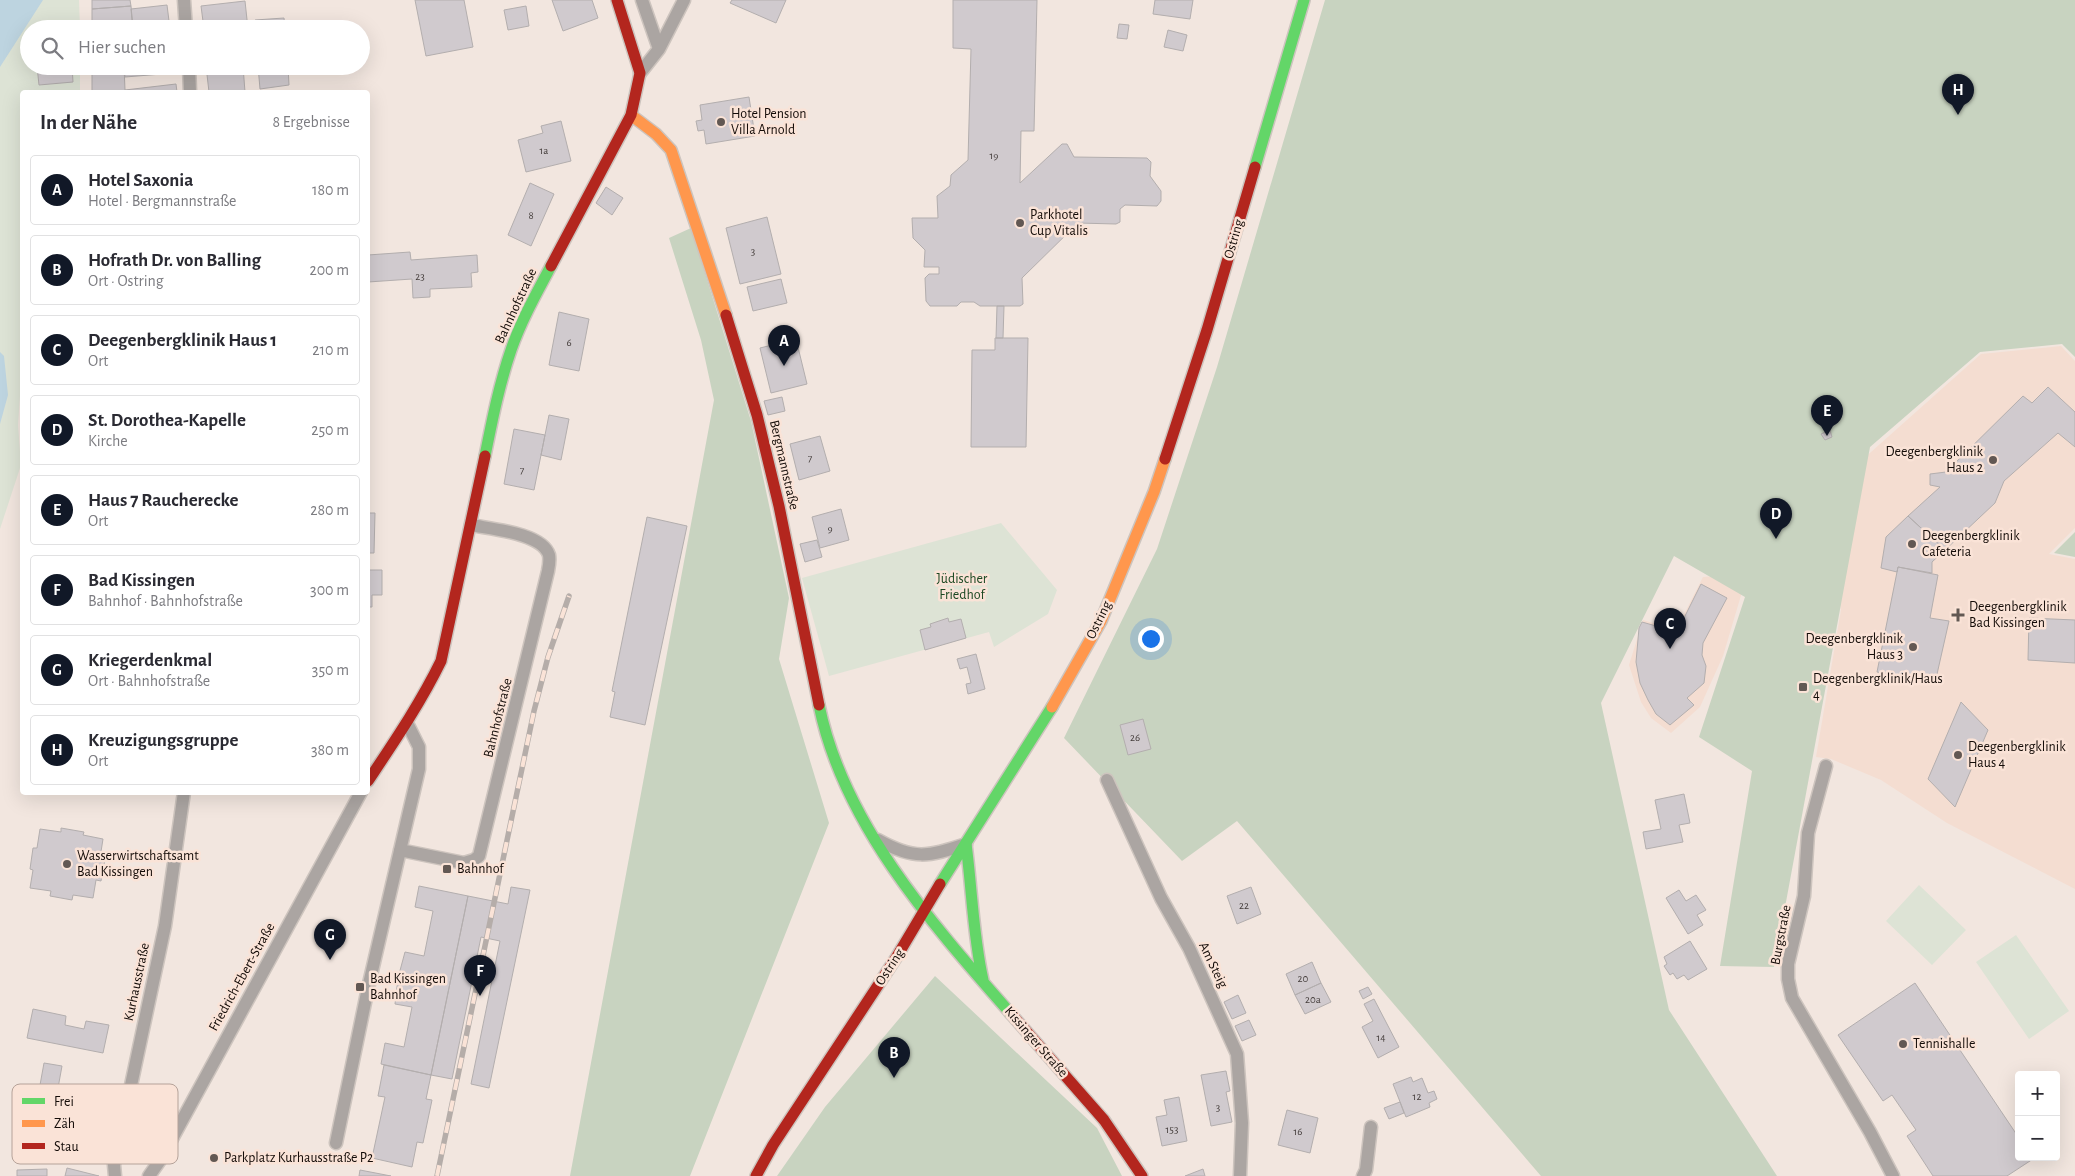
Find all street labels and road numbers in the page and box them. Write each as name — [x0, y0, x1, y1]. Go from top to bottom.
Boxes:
street label: Ostring — [1222, 217, 1246, 260]
street label: Bahnhofstraße — [493, 266, 539, 346]
street label: Bergmannstraße — [767, 419, 801, 511]
street label: Ostring — [1084, 599, 1114, 641]
street label: Bahnhofstraße — [481, 677, 515, 759]
street label: Burgstraße — [1768, 904, 1794, 966]
street label: Friedrich-Ebert-Straße — [206, 921, 278, 1033]
street label: Am Steig — [1196, 940, 1230, 990]
street label: Kurhausstraße — [122, 942, 152, 1022]
street label: Ostring — [873, 946, 907, 988]
street label: Kissinger Straße — [1002, 1004, 1070, 1080]

